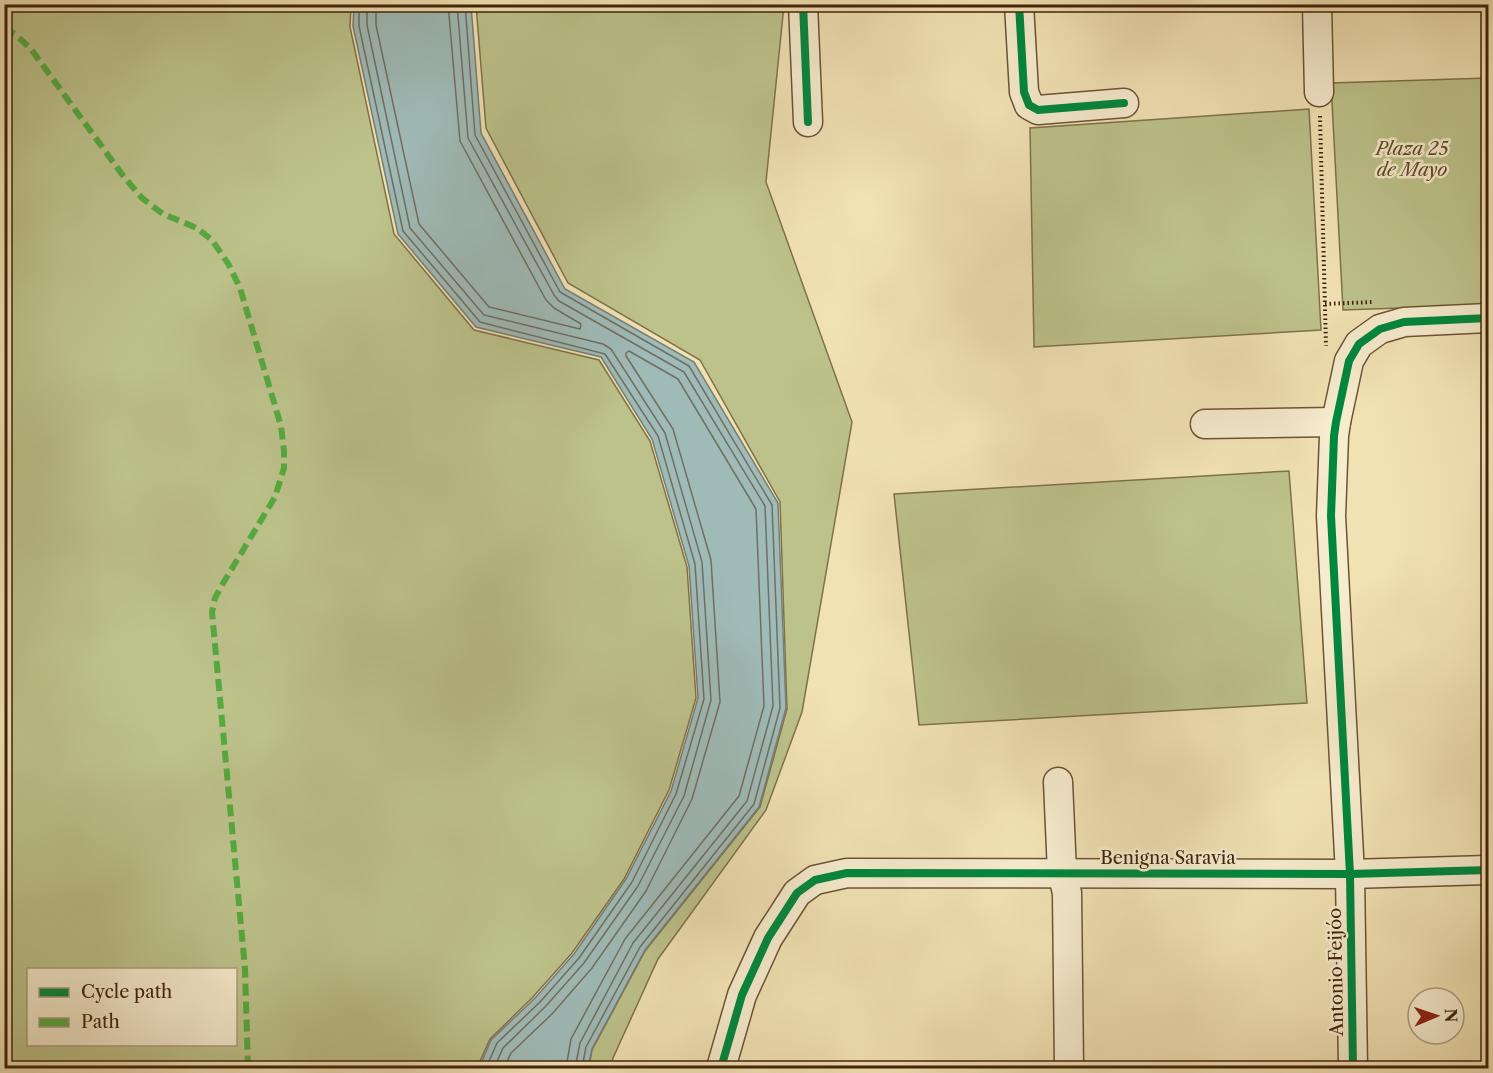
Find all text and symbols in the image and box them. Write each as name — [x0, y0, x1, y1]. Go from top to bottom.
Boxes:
park label: Plaza 25 de Mayo — [1374, 138, 1449, 181]
street label: Benigna Saravia — [1100, 847, 1236, 869]
street label: Antonio Feijóo — [1324, 908, 1348, 1037]
legend — [27, 968, 237, 1046]
text: Cycle path — [81, 981, 172, 1003]
north arrow — [1406, 986, 1466, 1046]
text: N — [1441, 1008, 1461, 1023]
text: Path — [81, 1011, 120, 1033]

